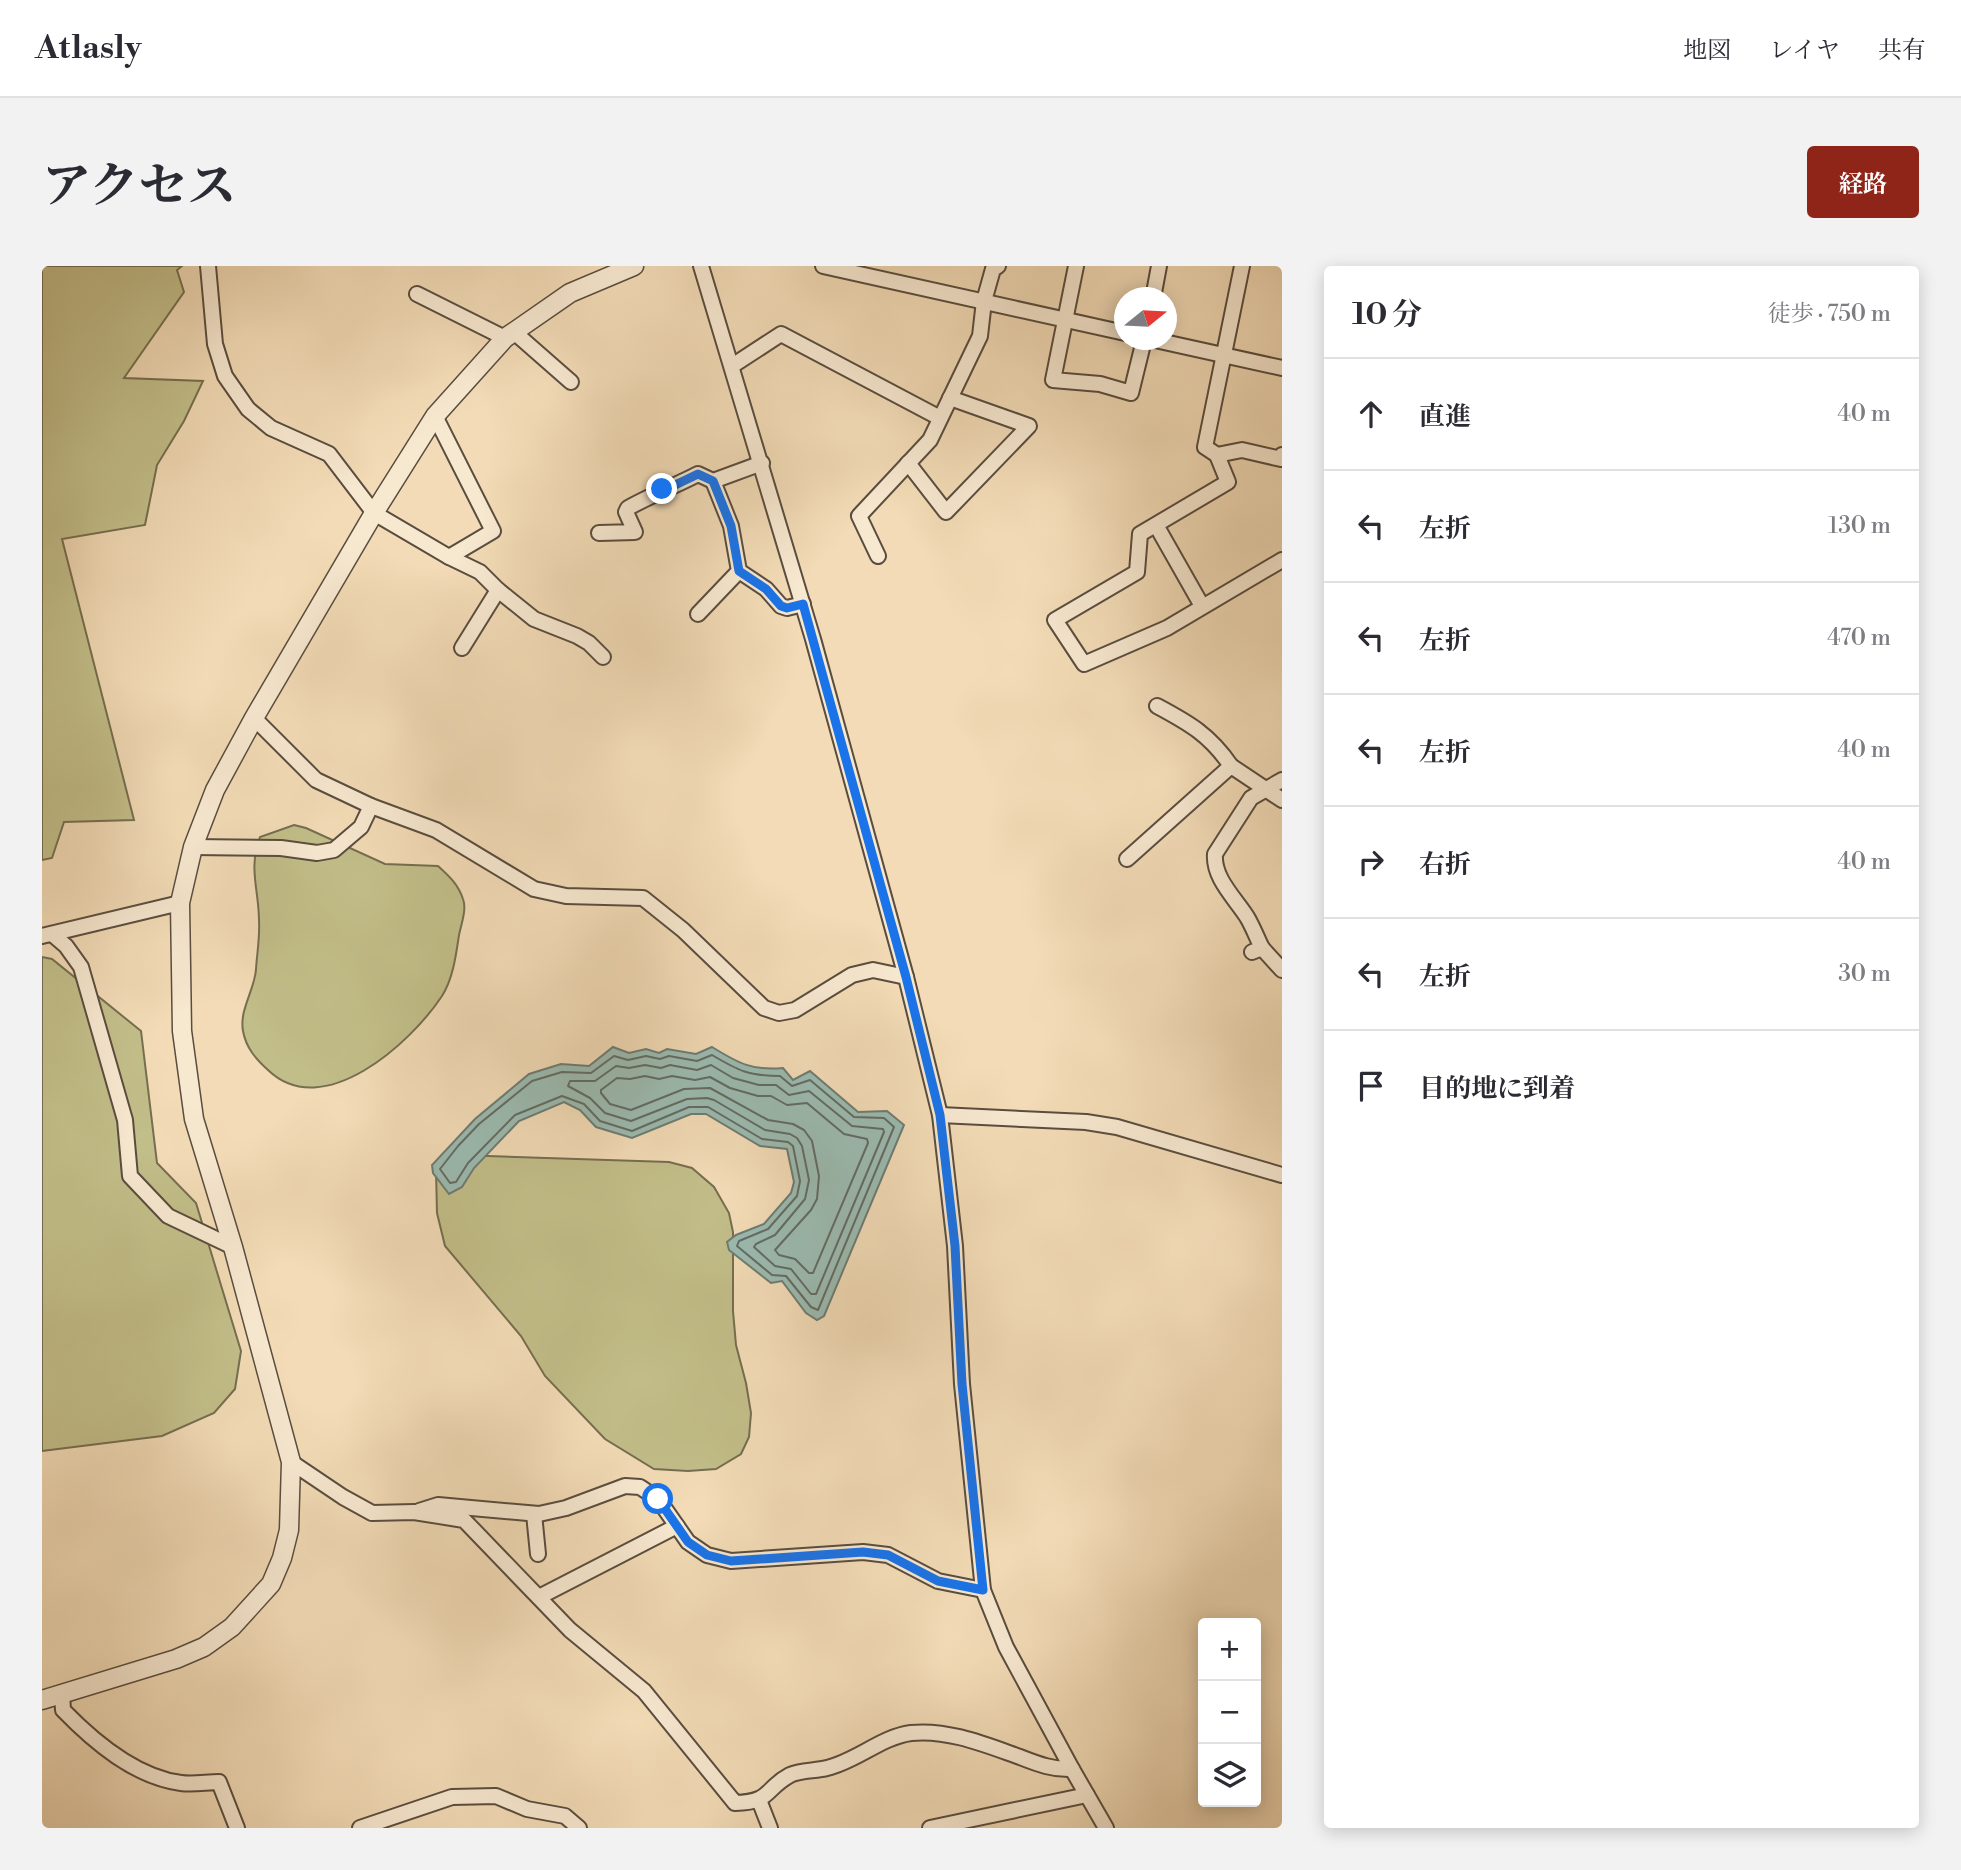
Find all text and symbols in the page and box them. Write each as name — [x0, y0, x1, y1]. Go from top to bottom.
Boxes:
text: Atlasly — [35, 28, 141, 69]
text: 地図 — [1683, 36, 1731, 66]
text: レイヤ — [1769, 36, 1840, 66]
text: 共有 — [1878, 36, 1926, 66]
button: 経路 — [1807, 146, 1919, 218]
text: アクセス — [42, 157, 237, 218]
north arrow — [1114, 287, 1177, 350]
text: 10 分 — [1352, 296, 1422, 334]
text: 徒歩 · 750 m — [1768, 300, 1891, 328]
icon: ahead — [1352, 395, 1390, 433]
text: 40 m — [1837, 400, 1891, 428]
text: 直進 — [1419, 401, 1471, 433]
route end — [646, 473, 677, 504]
icon: left — [1352, 507, 1390, 545]
text: 130 m — [1828, 512, 1891, 540]
text: 左折 — [1419, 513, 1471, 545]
icon: left — [1352, 619, 1390, 657]
text: 470 m — [1827, 624, 1891, 652]
text: 左折 — [1419, 625, 1471, 657]
icon: left — [1352, 731, 1390, 769]
text: 40 m — [1837, 736, 1891, 764]
text: 左折 — [1419, 737, 1471, 769]
icon: right — [1352, 843, 1390, 881]
text: 40 m — [1837, 848, 1891, 876]
text: 右折 — [1419, 849, 1471, 881]
icon: left — [1352, 955, 1390, 993]
text: 30 m — [1838, 960, 1891, 988]
text: 左折 — [1419, 961, 1471, 993]
icon: arrive — [1352, 1067, 1390, 1105]
text: 目的地に到着 — [1419, 1073, 1575, 1105]
route start — [642, 1483, 673, 1514]
map controls — [1198, 1618, 1261, 1807]
button: + — [1198, 1618, 1261, 1681]
button: − — [1198, 1681, 1261, 1744]
button: layers — [1198, 1744, 1261, 1807]

